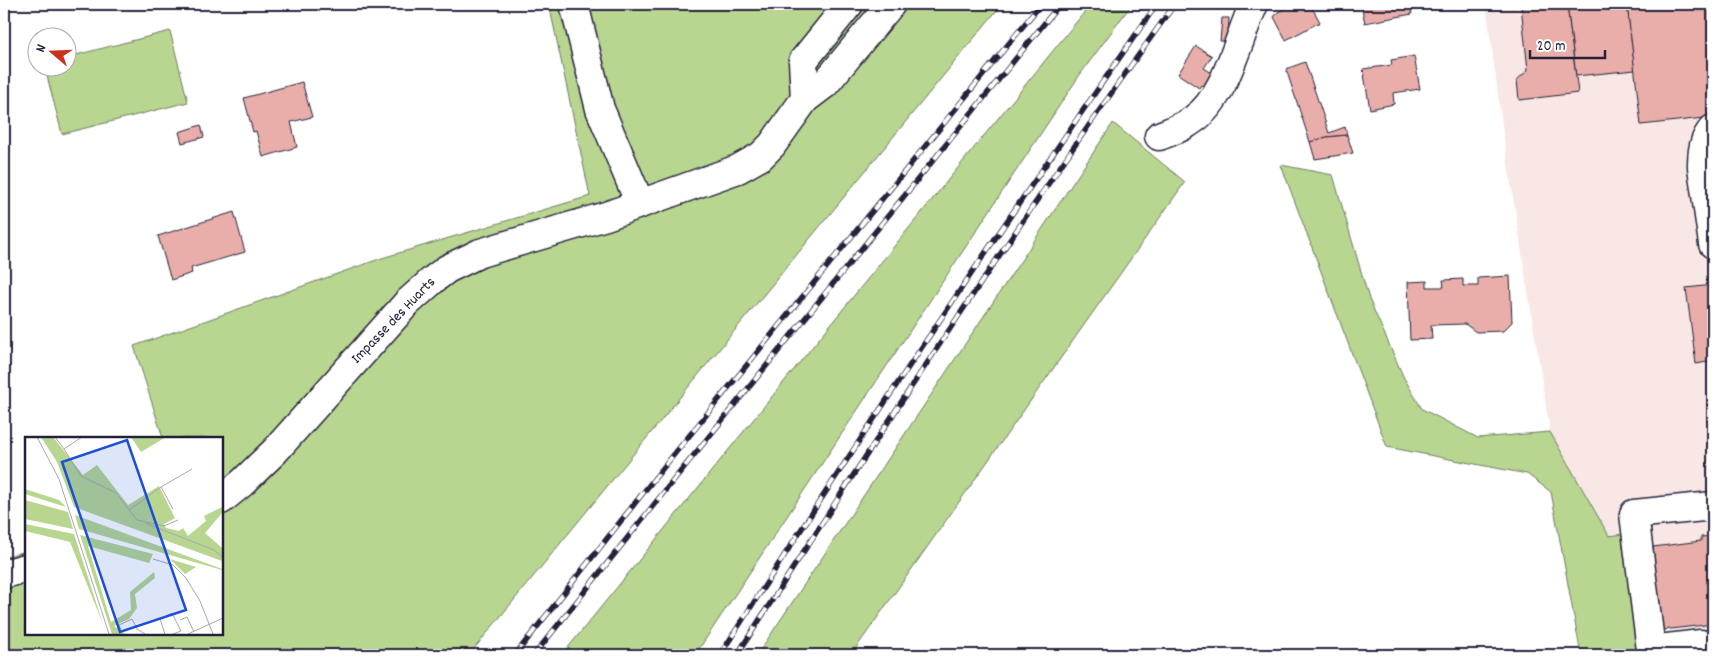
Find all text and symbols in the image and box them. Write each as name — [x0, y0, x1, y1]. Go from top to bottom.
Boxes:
north arrow — [28, 28, 78, 78]
scale bar — [1530, 28, 1604, 60]
text: 20 m — [1537, 36, 1565, 58]
text: N — [31, 42, 52, 55]
street label: Impasse des Huarts — [347, 273, 441, 369]
inset map — [25, 437, 222, 634]

